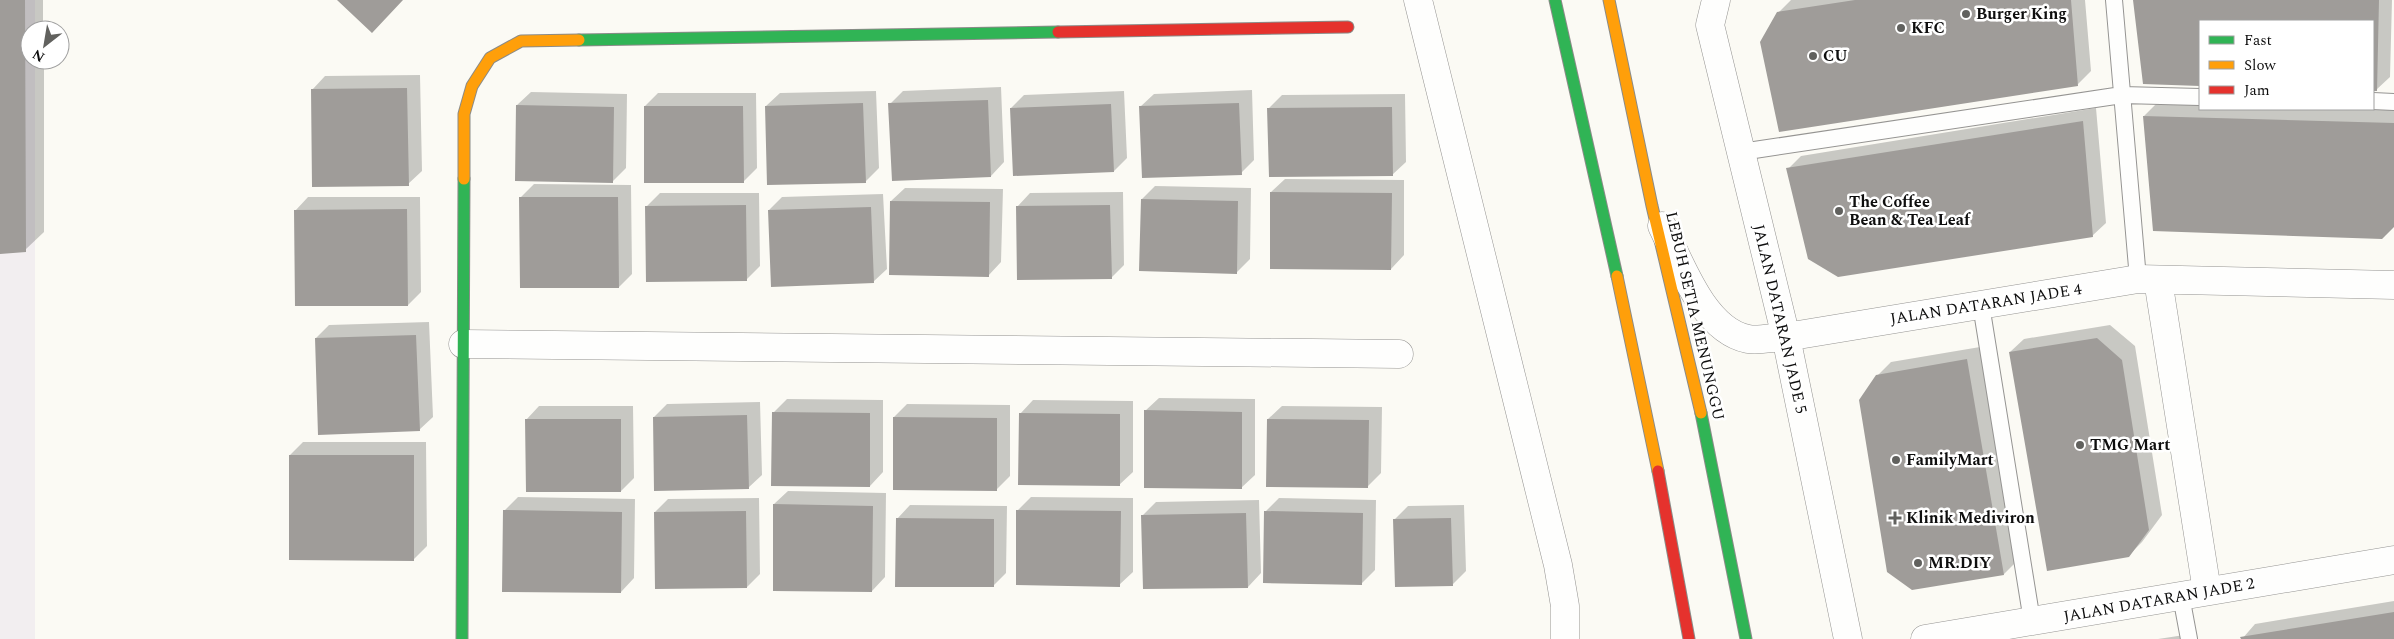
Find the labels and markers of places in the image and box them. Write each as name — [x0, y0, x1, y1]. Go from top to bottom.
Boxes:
place label: Burger King — [1976, 2, 2067, 26]
marker: Burger King — [1960, 8, 1972, 20]
place label: KFC — [1911, 16, 1945, 40]
marker: KFC — [1895, 22, 1907, 34]
place label: CU — [1823, 44, 1848, 68]
marker: CU — [1807, 50, 1819, 62]
place label: The Coffee Bean & Tea Leaf — [1849, 190, 1971, 232]
marker: The Coffee Bean & Tea Leaf — [1833, 205, 1845, 217]
place label: TMG Mart — [2090, 433, 2170, 457]
marker: TMG Mart — [2074, 439, 2086, 451]
place label: FamilyMart — [1906, 448, 1994, 472]
marker: FamilyMart — [1890, 454, 1902, 466]
place label: Klinik Mediviron — [1906, 506, 2035, 530]
marker: Klinik Mediviron — [1888, 511, 1902, 525]
place label: MR.DIY — [1928, 551, 1991, 575]
marker: MR.DIY — [1912, 557, 1924, 569]

